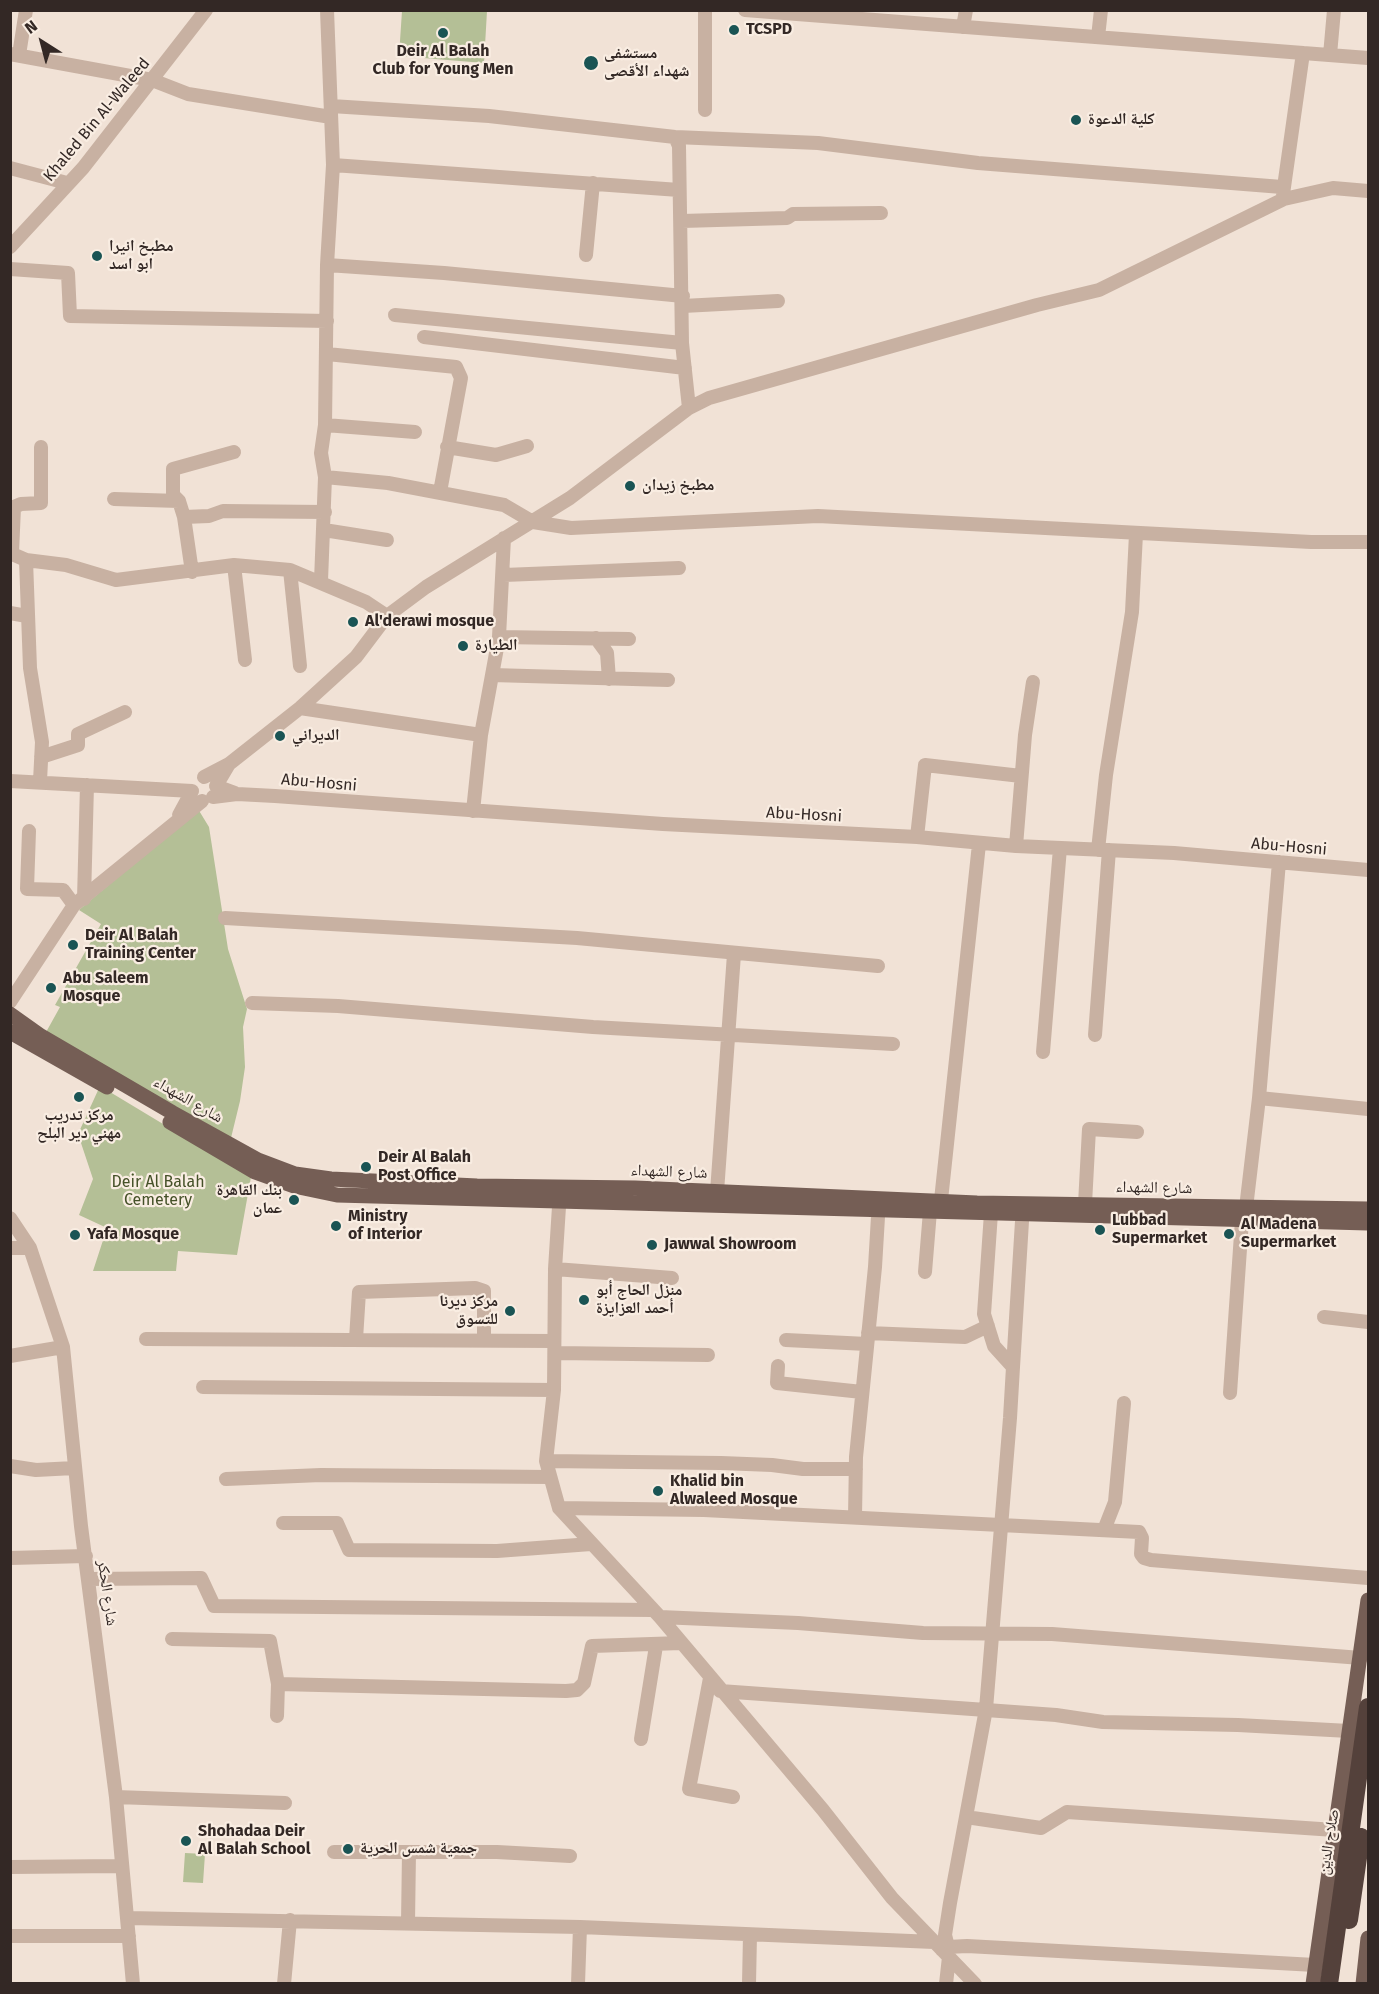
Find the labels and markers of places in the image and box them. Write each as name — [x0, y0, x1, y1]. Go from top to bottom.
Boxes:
place label: TCSPD — [746, 20, 792, 40]
marker: TCSPD — [727, 23, 741, 37]
marker: Deir Al Balah Club for Young Men — [436, 26, 450, 40]
place label: Deir Al Balah Club for Young Men — [373, 42, 513, 80]
place label: مستشفى شهداء الأقصى — [604, 44, 690, 82]
marker: مستشفى شهداء الأقصى — [582, 54, 600, 72]
place label: كلية الدعوة — [1088, 110, 1155, 130]
marker: كلية الدعوة — [1069, 113, 1083, 127]
place label: مطبخ انيرا ابو اسد — [109, 237, 173, 275]
marker: مطبخ انيرا ابو اسد — [90, 249, 104, 263]
place label: مطبخ زيدان — [642, 476, 714, 496]
marker: مطبخ زيدان — [623, 479, 637, 493]
place label: Al'derawi mosque — [365, 612, 494, 632]
marker: Al'derawi mosque — [346, 615, 360, 629]
place label: الطيارة — [475, 636, 518, 656]
marker: الطيارة — [456, 639, 470, 653]
place label: الديراني — [292, 726, 340, 746]
marker: الديراني — [273, 729, 287, 743]
place label: Deir Al Balah Training Center — [85, 926, 196, 964]
marker: Deir Al Balah Training Center — [66, 938, 80, 952]
place label: Abu Saleem Mosque — [63, 969, 149, 1007]
marker: Abu Saleem Mosque — [44, 981, 58, 995]
marker: مركز تدريب مهني دير البلح — [72, 1090, 86, 1104]
place label: مركز تدريب مهني دير البلح — [37, 1106, 121, 1144]
place label: Deir Al Balah Post Office — [378, 1148, 471, 1186]
marker: Deir Al Balah Post Office — [359, 1160, 373, 1174]
place label: بنك القاهرة عمان — [217, 1181, 282, 1219]
marker: بنك القاهرة عمان — [287, 1193, 301, 1207]
place label: Ministry of Interior — [348, 1207, 422, 1245]
place label: Lubbad Supermarket — [1112, 1211, 1207, 1249]
place label: Al Madena Supermarket — [1241, 1215, 1336, 1253]
marker: Ministry of Interior — [329, 1219, 343, 1233]
marker: Lubbad Supermarket — [1093, 1223, 1107, 1237]
place label: Yafa Mosque — [87, 1225, 179, 1245]
marker: Al Madena Supermarket — [1222, 1227, 1236, 1241]
marker: Yafa Mosque — [68, 1228, 82, 1242]
place label: Jawwal Showroom — [664, 1235, 797, 1255]
marker: Jawwal Showroom — [645, 1238, 659, 1252]
place label: منزل الحاج أبو أحمد العزايزة — [596, 1281, 682, 1319]
place label: مركز ديرنا للتسوق — [439, 1292, 498, 1330]
marker: منزل الحاج أبو أحمد العزايزة — [577, 1293, 591, 1307]
marker: مركز ديرنا للتسوق — [503, 1304, 517, 1318]
place label: Khalid bin Alwaleed Mosque — [670, 1472, 798, 1510]
marker: Khalid bin Alwaleed Mosque — [651, 1484, 665, 1498]
place label: Shohadaa Deir Al Balah School — [198, 1822, 310, 1860]
marker: Shohadaa Deir Al Balah School — [179, 1834, 193, 1848]
place label: جمعية شمس الحرية — [360, 1839, 477, 1859]
marker: جمعية شمس الحرية — [341, 1842, 355, 1856]

